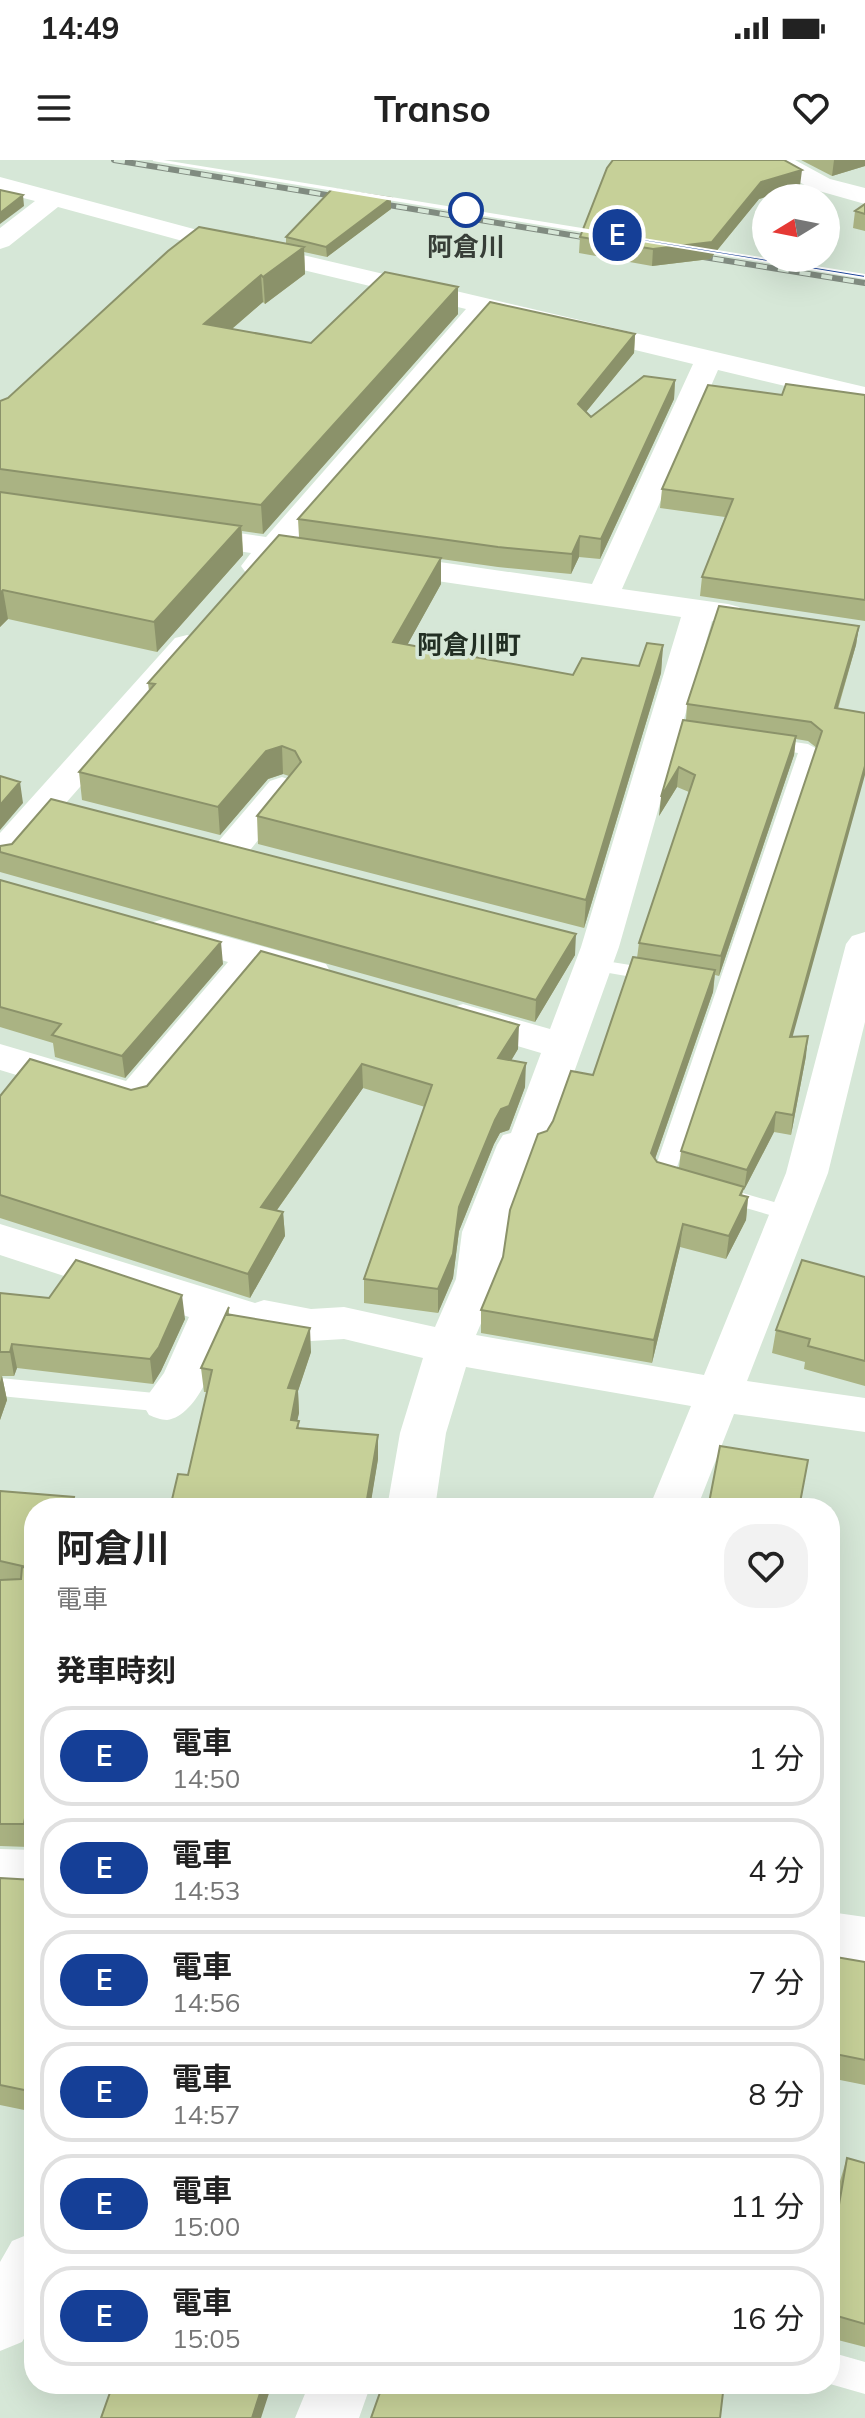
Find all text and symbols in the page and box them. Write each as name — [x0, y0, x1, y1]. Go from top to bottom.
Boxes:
text: 14:49 — [40, 9, 119, 47]
icon: menu — [32, 86, 76, 130]
text: Transo — [374, 86, 491, 131]
icon: heart — [789, 86, 833, 130]
north arrow — [752, 184, 840, 272]
map controls — [752, 184, 840, 272]
marker: 阿倉川 — [449, 193, 483, 227]
line badge: E — [591, 209, 643, 261]
text: E — [609, 217, 625, 252]
place label: 阿倉川 — [427, 230, 505, 263]
district label: 阿倉川町 — [417, 628, 521, 661]
text: 阿倉川 — [56, 1524, 170, 1572]
button: heart — [724, 1524, 808, 1608]
text: 電車 — [56, 1582, 108, 1615]
text: 発車時刻 — [56, 1651, 176, 1689]
text: 電車 — [172, 1723, 232, 1761]
text: E — [96, 1738, 112, 1773]
text: 1 分 — [748, 1739, 804, 1777]
text: 14:50 — [172, 1762, 240, 1795]
text: 電車 — [172, 1835, 232, 1873]
text: E — [96, 1850, 112, 1885]
text: 4 分 — [748, 1851, 804, 1889]
text: 14:53 — [172, 1874, 240, 1907]
text: 電車 — [172, 1947, 232, 1985]
text: E — [96, 1962, 112, 1997]
text: 7 分 — [748, 1963, 804, 2001]
text: 14:56 — [172, 1986, 240, 2019]
text: 電車 — [172, 2059, 232, 2097]
text: E — [96, 2074, 112, 2109]
text: 8 分 — [748, 2075, 804, 2113]
text: 14:57 — [172, 2098, 240, 2131]
text: 電車 — [172, 2171, 232, 2209]
text: E — [96, 2186, 112, 2221]
text: 11 分 — [730, 2187, 804, 2225]
text: 15:00 — [172, 2210, 240, 2243]
text: 電車 — [172, 2283, 232, 2321]
text: E — [96, 2298, 112, 2333]
text: 16 分 — [730, 2299, 804, 2337]
text: 15:05 — [172, 2322, 240, 2355]

